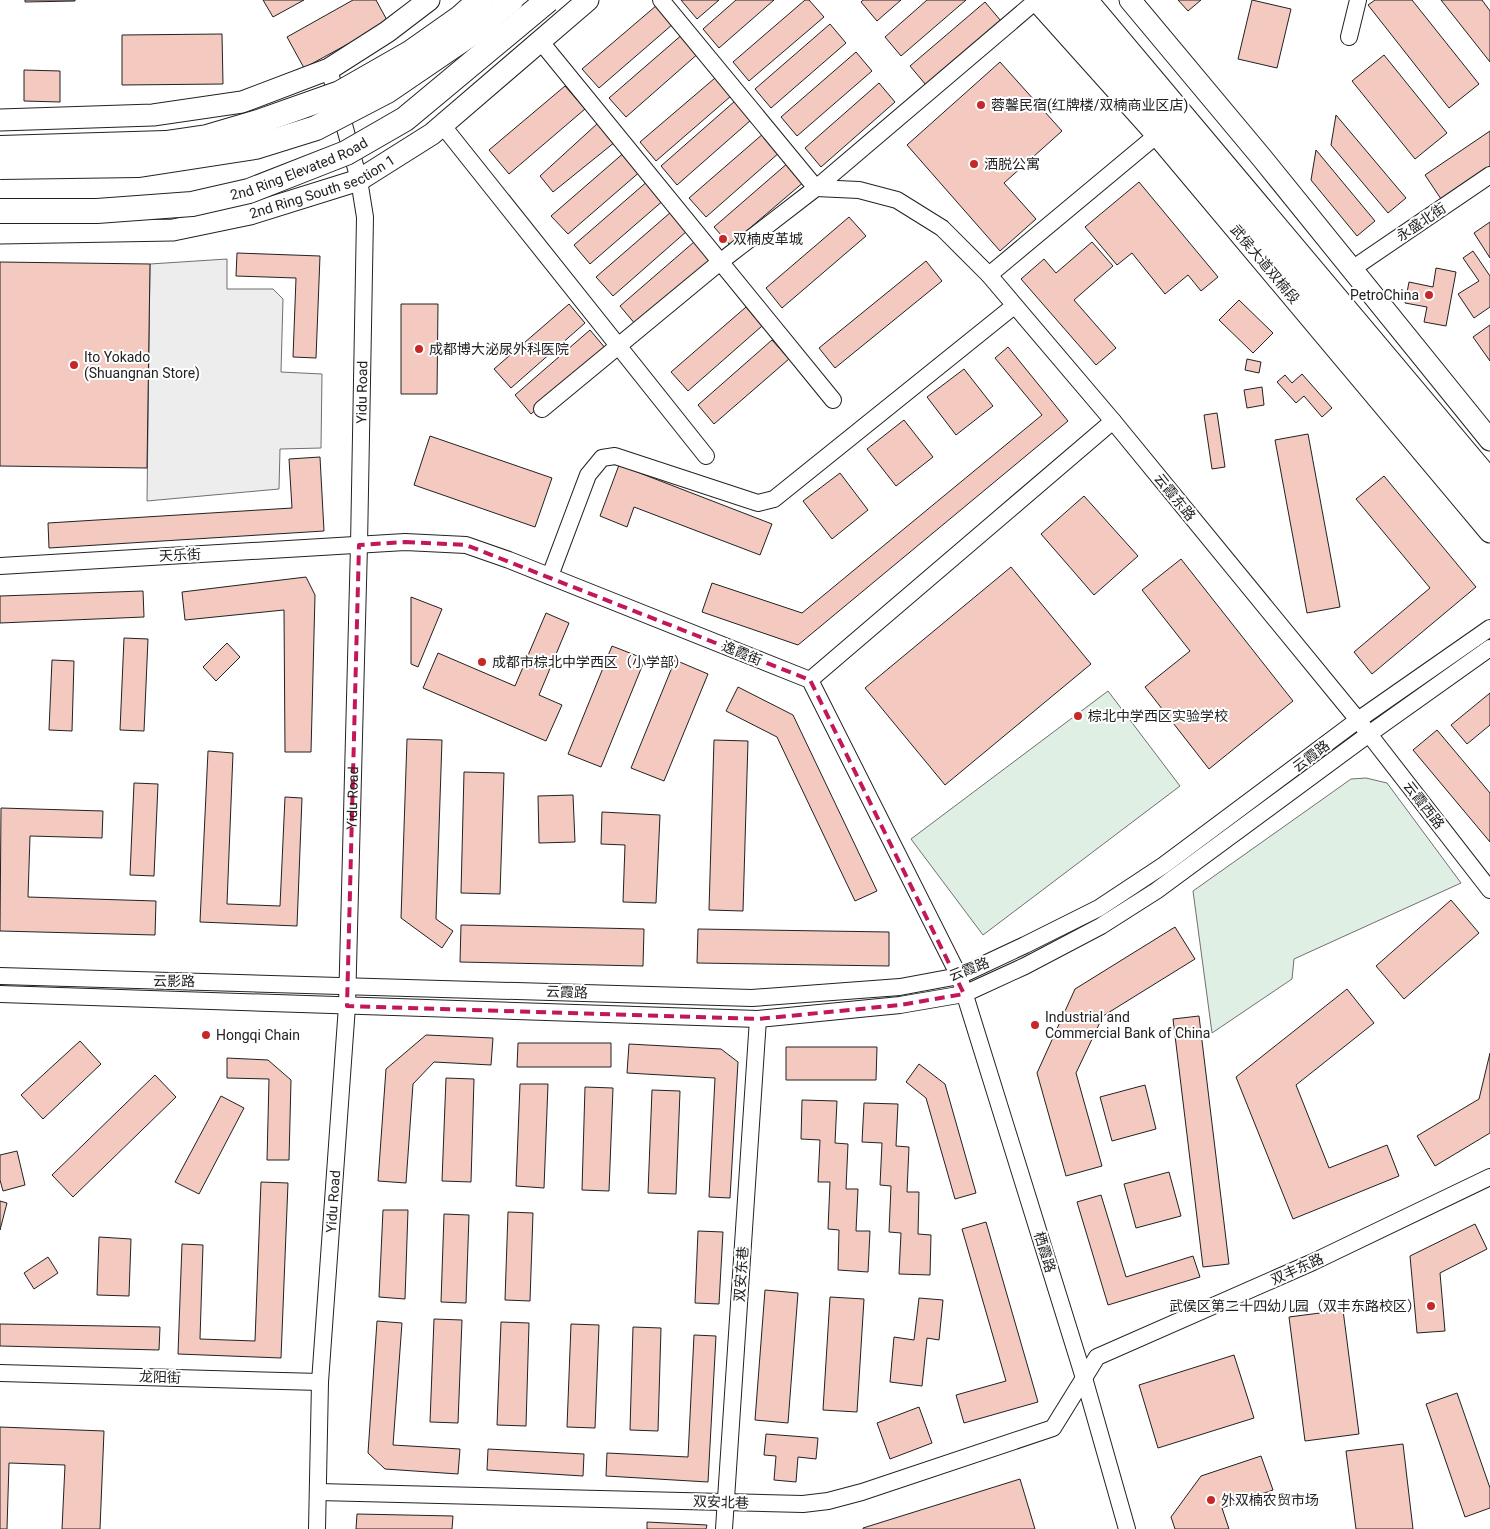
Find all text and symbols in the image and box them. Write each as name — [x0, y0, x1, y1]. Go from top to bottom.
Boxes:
place label: 蓉馨民宿(红牌楼/双楠商业区店) — [991, 97, 1188, 114]
marker: 蓉馨民宿(红牌楼/双楠商业区店) — [975, 99, 987, 111]
street label: 2nd Ring Elevated Road — [229, 134, 370, 203]
street label: 2nd Ring South section 1 — [247, 152, 398, 222]
place label: 洒脱公寓 — [984, 156, 1040, 172]
marker: 洒脱公寓 — [968, 158, 980, 170]
street label: 永盛北街 — [1393, 200, 1449, 244]
street label: 武侯大道双楠段 — [1227, 221, 1303, 307]
place label: 双楠皮革城 — [733, 231, 803, 247]
marker: 双楠皮革城 — [717, 233, 729, 245]
place label: PetroChina — [1350, 287, 1419, 303]
marker: PetroChina — [1423, 289, 1435, 301]
place label: 成都博大泌尿外科医院 — [429, 341, 569, 357]
marker: 成都博大泌尿外科医院 — [413, 343, 425, 355]
place label: Ito Yokado (Shuangnan Store) — [84, 349, 200, 382]
marker: Ito Yokado (Shuangnan Store) — [68, 359, 80, 371]
street label: Yidu Road — [353, 360, 370, 424]
street label: 云霞东路 — [1151, 470, 1199, 524]
street label: 天乐街 — [159, 546, 201, 564]
street label: 逸霞街 — [720, 638, 764, 668]
place label: 成都市棕北中学西区（小学部） — [492, 654, 688, 670]
marker: 成都市棕北中学西区（小学部） — [476, 656, 488, 668]
place label: 棕北中学西区实验学校 — [1088, 708, 1228, 724]
marker: 棕北中学西区实验学校 — [1072, 710, 1084, 722]
street label: 云霞路 — [1289, 737, 1333, 775]
street label: Yidu Road — [344, 766, 361, 830]
street label: 云霞西路 — [1400, 778, 1448, 832]
street label: 云霞路 — [947, 954, 991, 984]
street label: 云影路 — [153, 973, 195, 989]
street label: 云霞路 — [546, 983, 588, 1001]
place label: Industrial and Commercial Bank of China — [1045, 1009, 1210, 1041]
marker: Industrial and Commercial Bank of China — [1029, 1019, 1041, 1031]
place label: Hongqi Chain — [216, 1027, 300, 1043]
marker: Hongqi Chain — [200, 1029, 212, 1041]
street label: Yidu Road — [323, 1169, 343, 1234]
street label: 栖霞路 — [1031, 1230, 1059, 1274]
street label: 双安东巷 — [731, 1246, 751, 1302]
street label: 双丰东路 — [1268, 1250, 1326, 1288]
place label: 武侯区第二十四幼儿园（双丰东路校区） — [1169, 1298, 1421, 1314]
marker: 武侯区第二十四幼儿园（双丰东路校区） — [1425, 1300, 1437, 1312]
street label: 龙阳街 — [139, 1368, 181, 1386]
place label: 外双楠农贸市场 — [1221, 1492, 1319, 1508]
street label: 双安北巷 — [693, 1493, 749, 1511]
marker: 外双楠农贸市场 — [1205, 1494, 1217, 1506]

